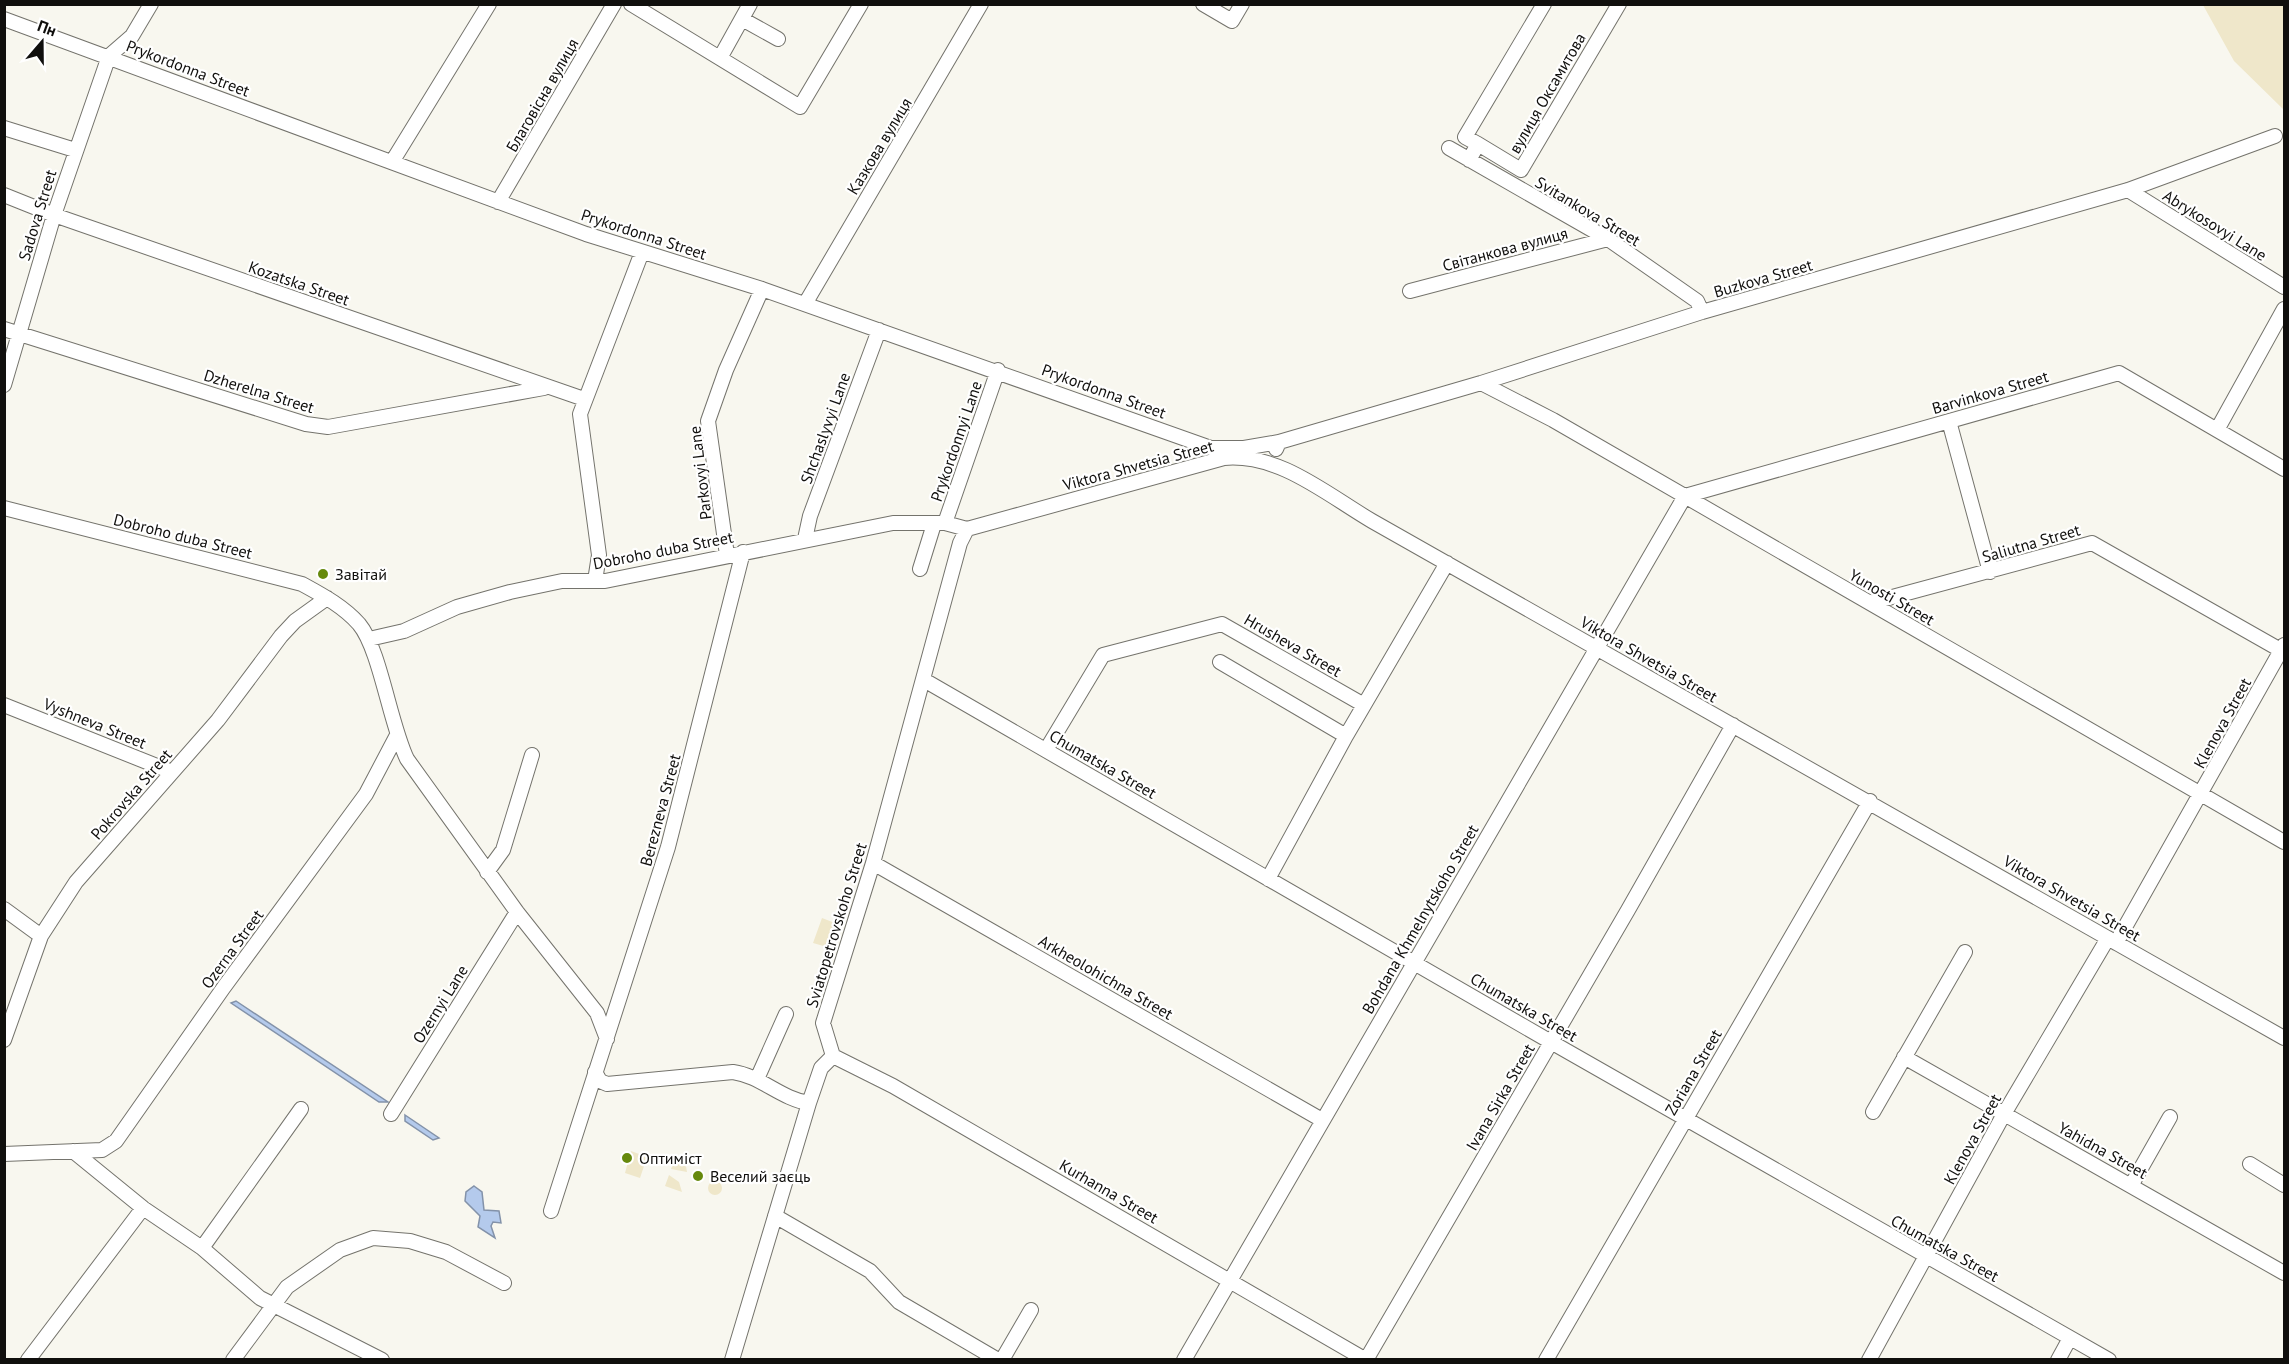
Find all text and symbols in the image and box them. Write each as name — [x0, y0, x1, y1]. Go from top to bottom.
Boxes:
north arrow — [12, 12, 72, 72]
text: Пн — [35, 15, 59, 41]
street label: вулиця Оксамитова — [1504, 29, 1590, 157]
street label: Prykordonna Street — [123, 35, 253, 101]
street label: Благовісна вулиця — [501, 35, 583, 155]
street label: Казкова вулиця — [842, 94, 916, 198]
street label: Sadova Street — [14, 166, 61, 263]
street label: Svitankova Street — [1532, 172, 1645, 251]
street label: Abrykosovyi Lane — [2159, 185, 2271, 265]
street label: Prykordonna Street — [579, 204, 710, 264]
street label: Світанкова вулиця — [1440, 223, 1570, 275]
street label: Buzkova Street — [1711, 254, 1815, 302]
street label: Kozatska Street — [246, 256, 353, 310]
street label: Prykordonna Street — [1039, 359, 1169, 423]
street label: Dzherelna Street — [201, 365, 317, 417]
street label: Barvinkova Street — [1930, 366, 2051, 418]
street label: Shchaslyvyi Lane — [796, 370, 854, 486]
street label: Prykordonnyi Lane — [926, 378, 986, 504]
street label: Parkovyi Lane — [684, 425, 716, 521]
street label: Viktora Shvetsia Street — [1060, 435, 1216, 495]
street label: Dobroho duba Street — [112, 509, 255, 563]
street label: Saliutna Street — [1980, 519, 2083, 567]
street label: Dobroho duba Street — [591, 527, 735, 573]
place label: Завітай — [335, 564, 387, 584]
street label: Yunosti Street — [1846, 565, 1939, 630]
marker: Завітай — [316, 567, 330, 581]
street label: Hrusheva Street — [1241, 609, 1346, 681]
street label: Viktora Shvetsia Street — [1576, 611, 1722, 707]
street label: Klenova Street — [2189, 674, 2255, 772]
street label: Vyshneva Street — [40, 693, 150, 753]
street label: Chumatska Street — [1046, 725, 1161, 803]
street label: Pokrovska Street — [86, 744, 176, 843]
street label: Berezneva Street — [635, 751, 685, 868]
street label: Bohdana Khmelnytskoho Street — [1357, 820, 1483, 1017]
street label: Sviatopetrovskoho Street — [801, 840, 871, 1010]
street label: Viktora Shvetsia Street — [1999, 850, 2145, 946]
street label: Ozerna Street — [197, 905, 268, 992]
street label: Arkheolohichna Street — [1035, 930, 1177, 1024]
street label: Ozernyi Lane — [408, 961, 472, 1047]
street label: Chumatska Street — [1467, 968, 1582, 1046]
street label: Zoriana Street — [1660, 1025, 1726, 1119]
street label: Ivana Sirka Street — [1461, 1039, 1539, 1154]
street label: Klenova Street — [1939, 1090, 2005, 1188]
street label: Yahidna Street — [2055, 1117, 2152, 1183]
place label: Оптиміст — [639, 1148, 702, 1168]
marker: Оптиміст — [620, 1151, 634, 1165]
street label: Kurhanna Street — [1056, 1155, 1162, 1228]
place label: Веселий заєць — [710, 1166, 810, 1186]
marker: Веселий заєць — [691, 1169, 705, 1183]
street label: Chumatska Street — [1888, 1210, 2003, 1286]

